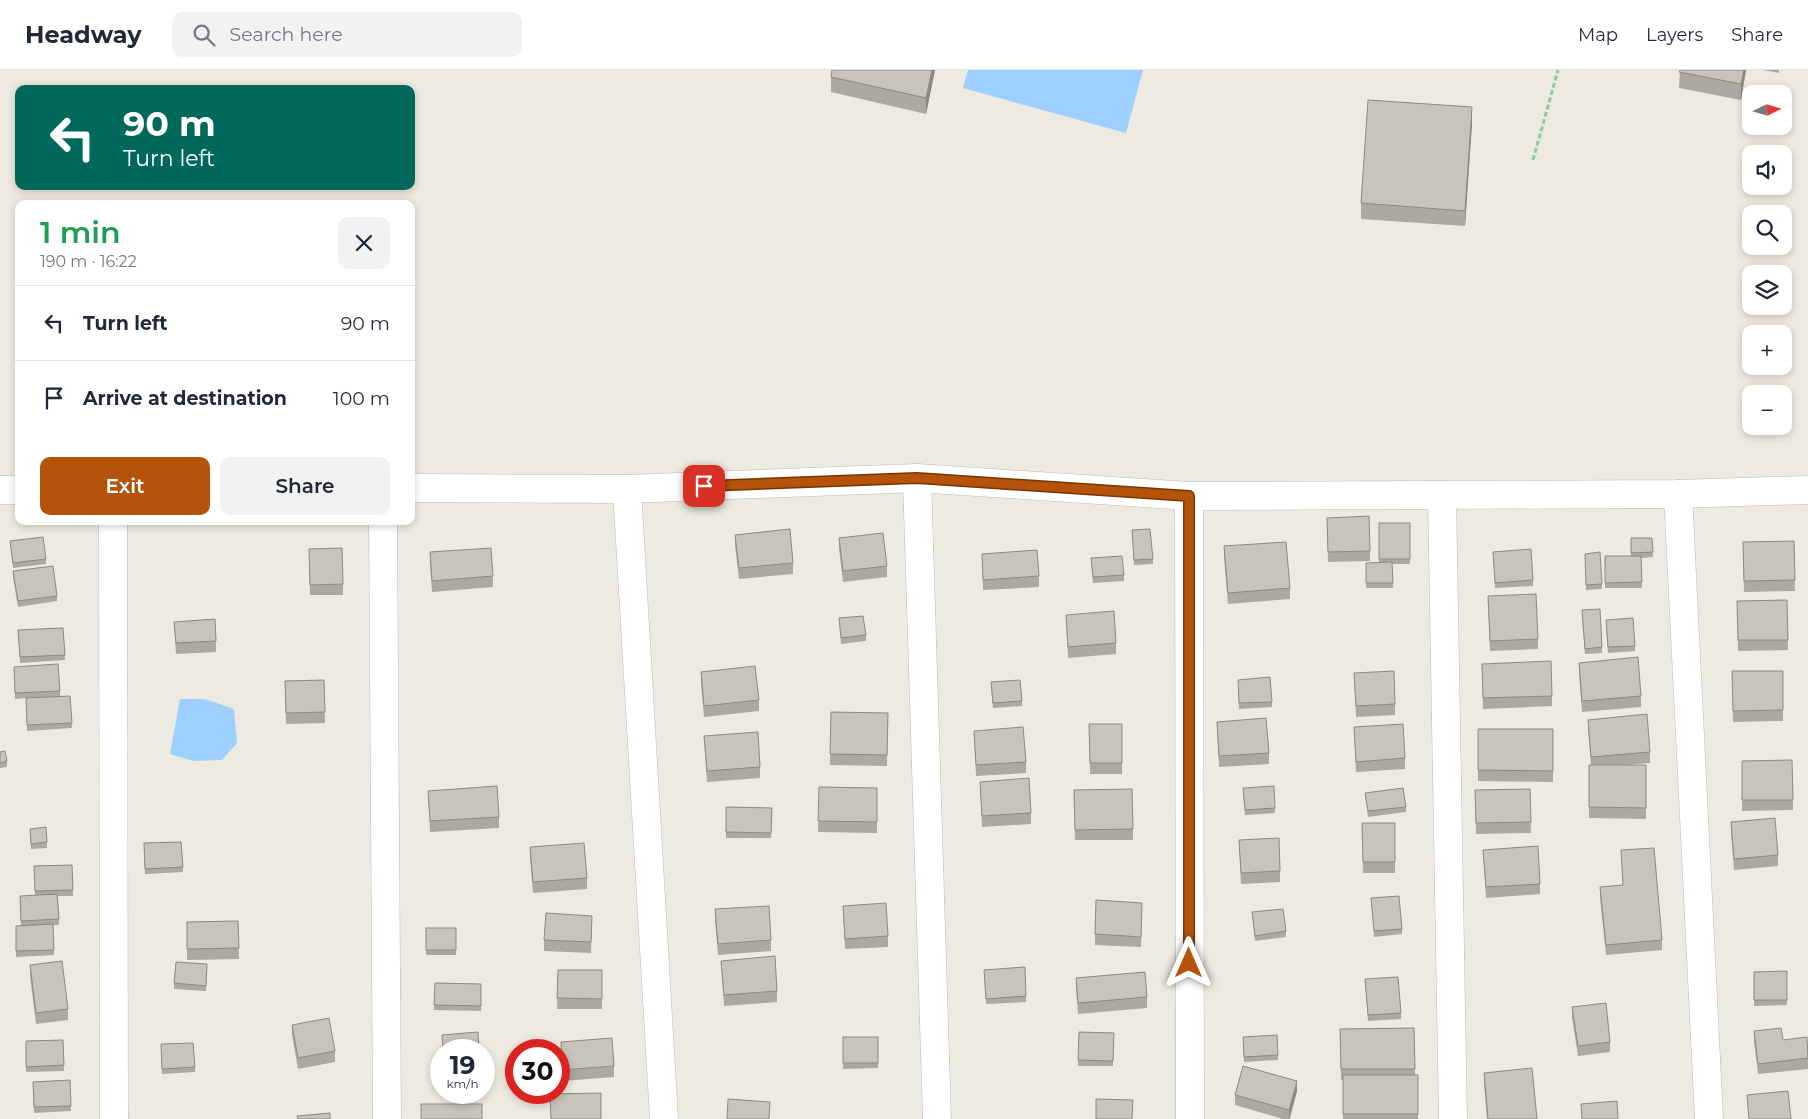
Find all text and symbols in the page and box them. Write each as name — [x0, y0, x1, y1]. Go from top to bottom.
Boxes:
search box — [172, 12, 522, 57]
text: Headway — [25, 20, 142, 49]
icon: search — [190, 21, 218, 49]
text: Search here — [230, 23, 343, 46]
text: Map — [1578, 24, 1618, 46]
text: Layers — [1646, 24, 1703, 46]
text: Share — [1731, 24, 1783, 46]
north arrow — [1742, 85, 1792, 135]
map controls — [1742, 85, 1792, 435]
text: 90 m — [123, 102, 216, 145]
icon: left — [40, 105, 105, 170]
text: Turn left — [123, 145, 215, 172]
button: sound — [1742, 145, 1792, 195]
button: search — [1742, 205, 1792, 255]
text: 1 min — [40, 214, 121, 251]
button: close — [338, 217, 390, 269]
text: 190 m · 16:22 — [40, 252, 137, 271]
button: layers — [1742, 265, 1792, 315]
icon: left — [40, 309, 68, 337]
text: Turn left — [83, 312, 168, 335]
text: 90 m — [341, 312, 390, 335]
button: + — [1742, 325, 1792, 375]
icon: arrive — [40, 384, 68, 412]
button: − — [1742, 385, 1792, 435]
text: Arrive at destination — [83, 387, 287, 410]
text: 100 m — [333, 387, 390, 410]
button: Exit — [40, 457, 210, 515]
button: Share — [220, 457, 390, 515]
pin — [683, 465, 725, 507]
icon: arrive — [690, 472, 718, 500]
position arrow — [1162, 936, 1214, 988]
speed limit sign: 30 — [505, 1039, 570, 1104]
text: 19 — [450, 1050, 475, 1080]
text: km/h — [446, 1076, 479, 1091]

